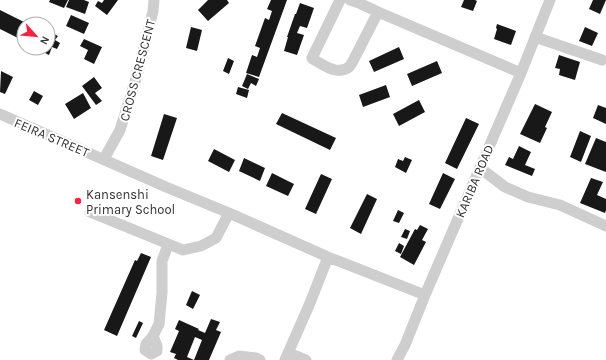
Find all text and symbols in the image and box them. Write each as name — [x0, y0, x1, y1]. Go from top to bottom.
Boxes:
north arrow — [16, 16, 56, 56]
street label: CROSS CRESCENT — [117, 17, 158, 123]
text: N — [37, 34, 52, 47]
street label: FEIRA STREET — [12, 115, 92, 160]
street label: KARIBA ROAD — [452, 142, 497, 220]
place label: Kansenshi Primary School — [86, 187, 175, 217]
marker: Kansenshi Primary School — [73, 196, 83, 206]

